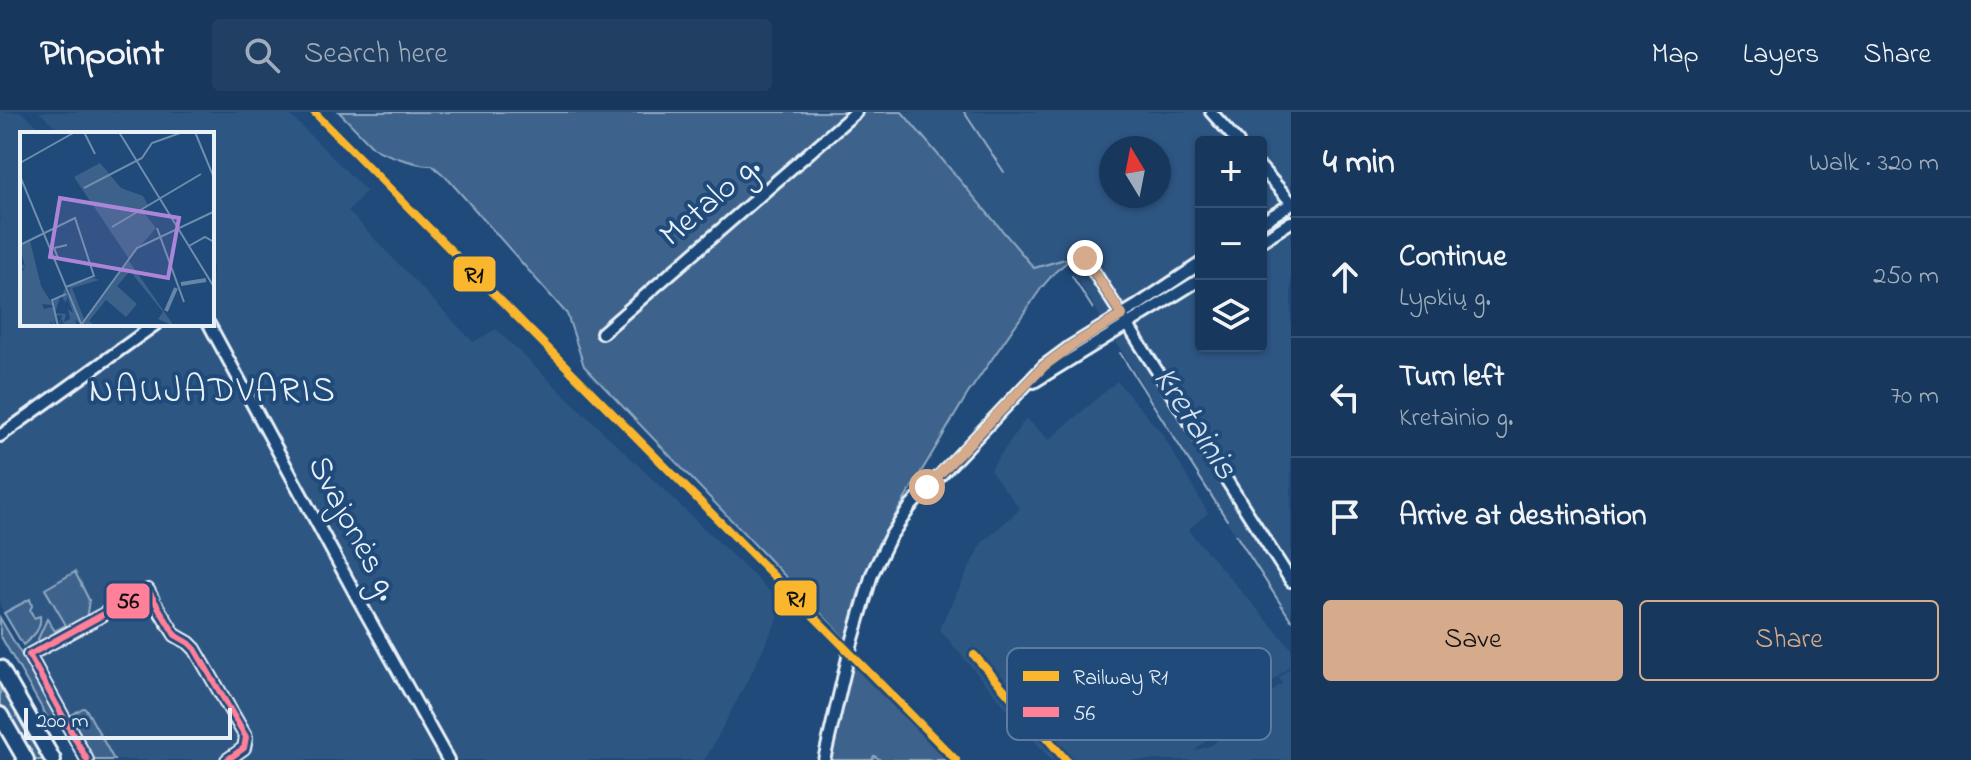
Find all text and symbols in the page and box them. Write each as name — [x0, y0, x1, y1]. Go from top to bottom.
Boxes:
search box — [212, 19, 772, 91]
text: Pinpoint — [40, 27, 164, 83]
icon: search — [240, 33, 284, 77]
text: Search here — [304, 33, 448, 77]
text: Map — [1651, 35, 1699, 76]
text: Layers — [1743, 35, 1819, 76]
text: Share — [1863, 35, 1931, 76]
inset map — [20, 132, 214, 326]
north arrow — [1099, 136, 1171, 208]
map controls — [1195, 136, 1267, 352]
button: + — [1195, 136, 1267, 208]
text: 4 min — [1323, 139, 1395, 189]
street label: Metalo g. — [649, 144, 773, 260]
text: Walk · 320 m — [1809, 145, 1939, 183]
button: − — [1195, 208, 1267, 280]
text: Continue — [1399, 236, 1507, 280]
route end — [1067, 240, 1103, 276]
line badge: R1 — [452, 255, 497, 293]
icon: ahead — [1323, 255, 1367, 299]
text: 250 m — [1873, 258, 1939, 296]
text: R1 — [464, 261, 484, 293]
button: layers — [1195, 280, 1267, 352]
text: Lypkių g. — [1399, 280, 1491, 318]
text: Turn left — [1399, 356, 1504, 400]
water label: Kretainis — [1138, 357, 1251, 492]
district label: NAUJADVARIS — [89, 366, 337, 419]
icon: left — [1323, 375, 1367, 419]
text: 70 m — [1890, 378, 1939, 416]
text: Kretainio g. — [1399, 400, 1513, 438]
street label: Svajonės g. — [293, 448, 411, 610]
route start — [909, 469, 945, 505]
icon: arrive — [1323, 495, 1367, 539]
text: Arrive at destination — [1399, 495, 1647, 539]
line badge: R1 — [773, 579, 818, 617]
line badge: 56 — [105, 582, 151, 620]
text: R1 — [786, 585, 806, 617]
text: 56 — [117, 587, 139, 619]
button: Save — [1323, 600, 1623, 681]
button: Share — [1639, 600, 1939, 681]
legend — [1007, 648, 1271, 740]
text: Railway R1 — [1073, 663, 1168, 696]
text: 56 — [1073, 699, 1096, 731]
scale bar — [24, 704, 232, 740]
text: 200 m — [36, 706, 89, 738]

